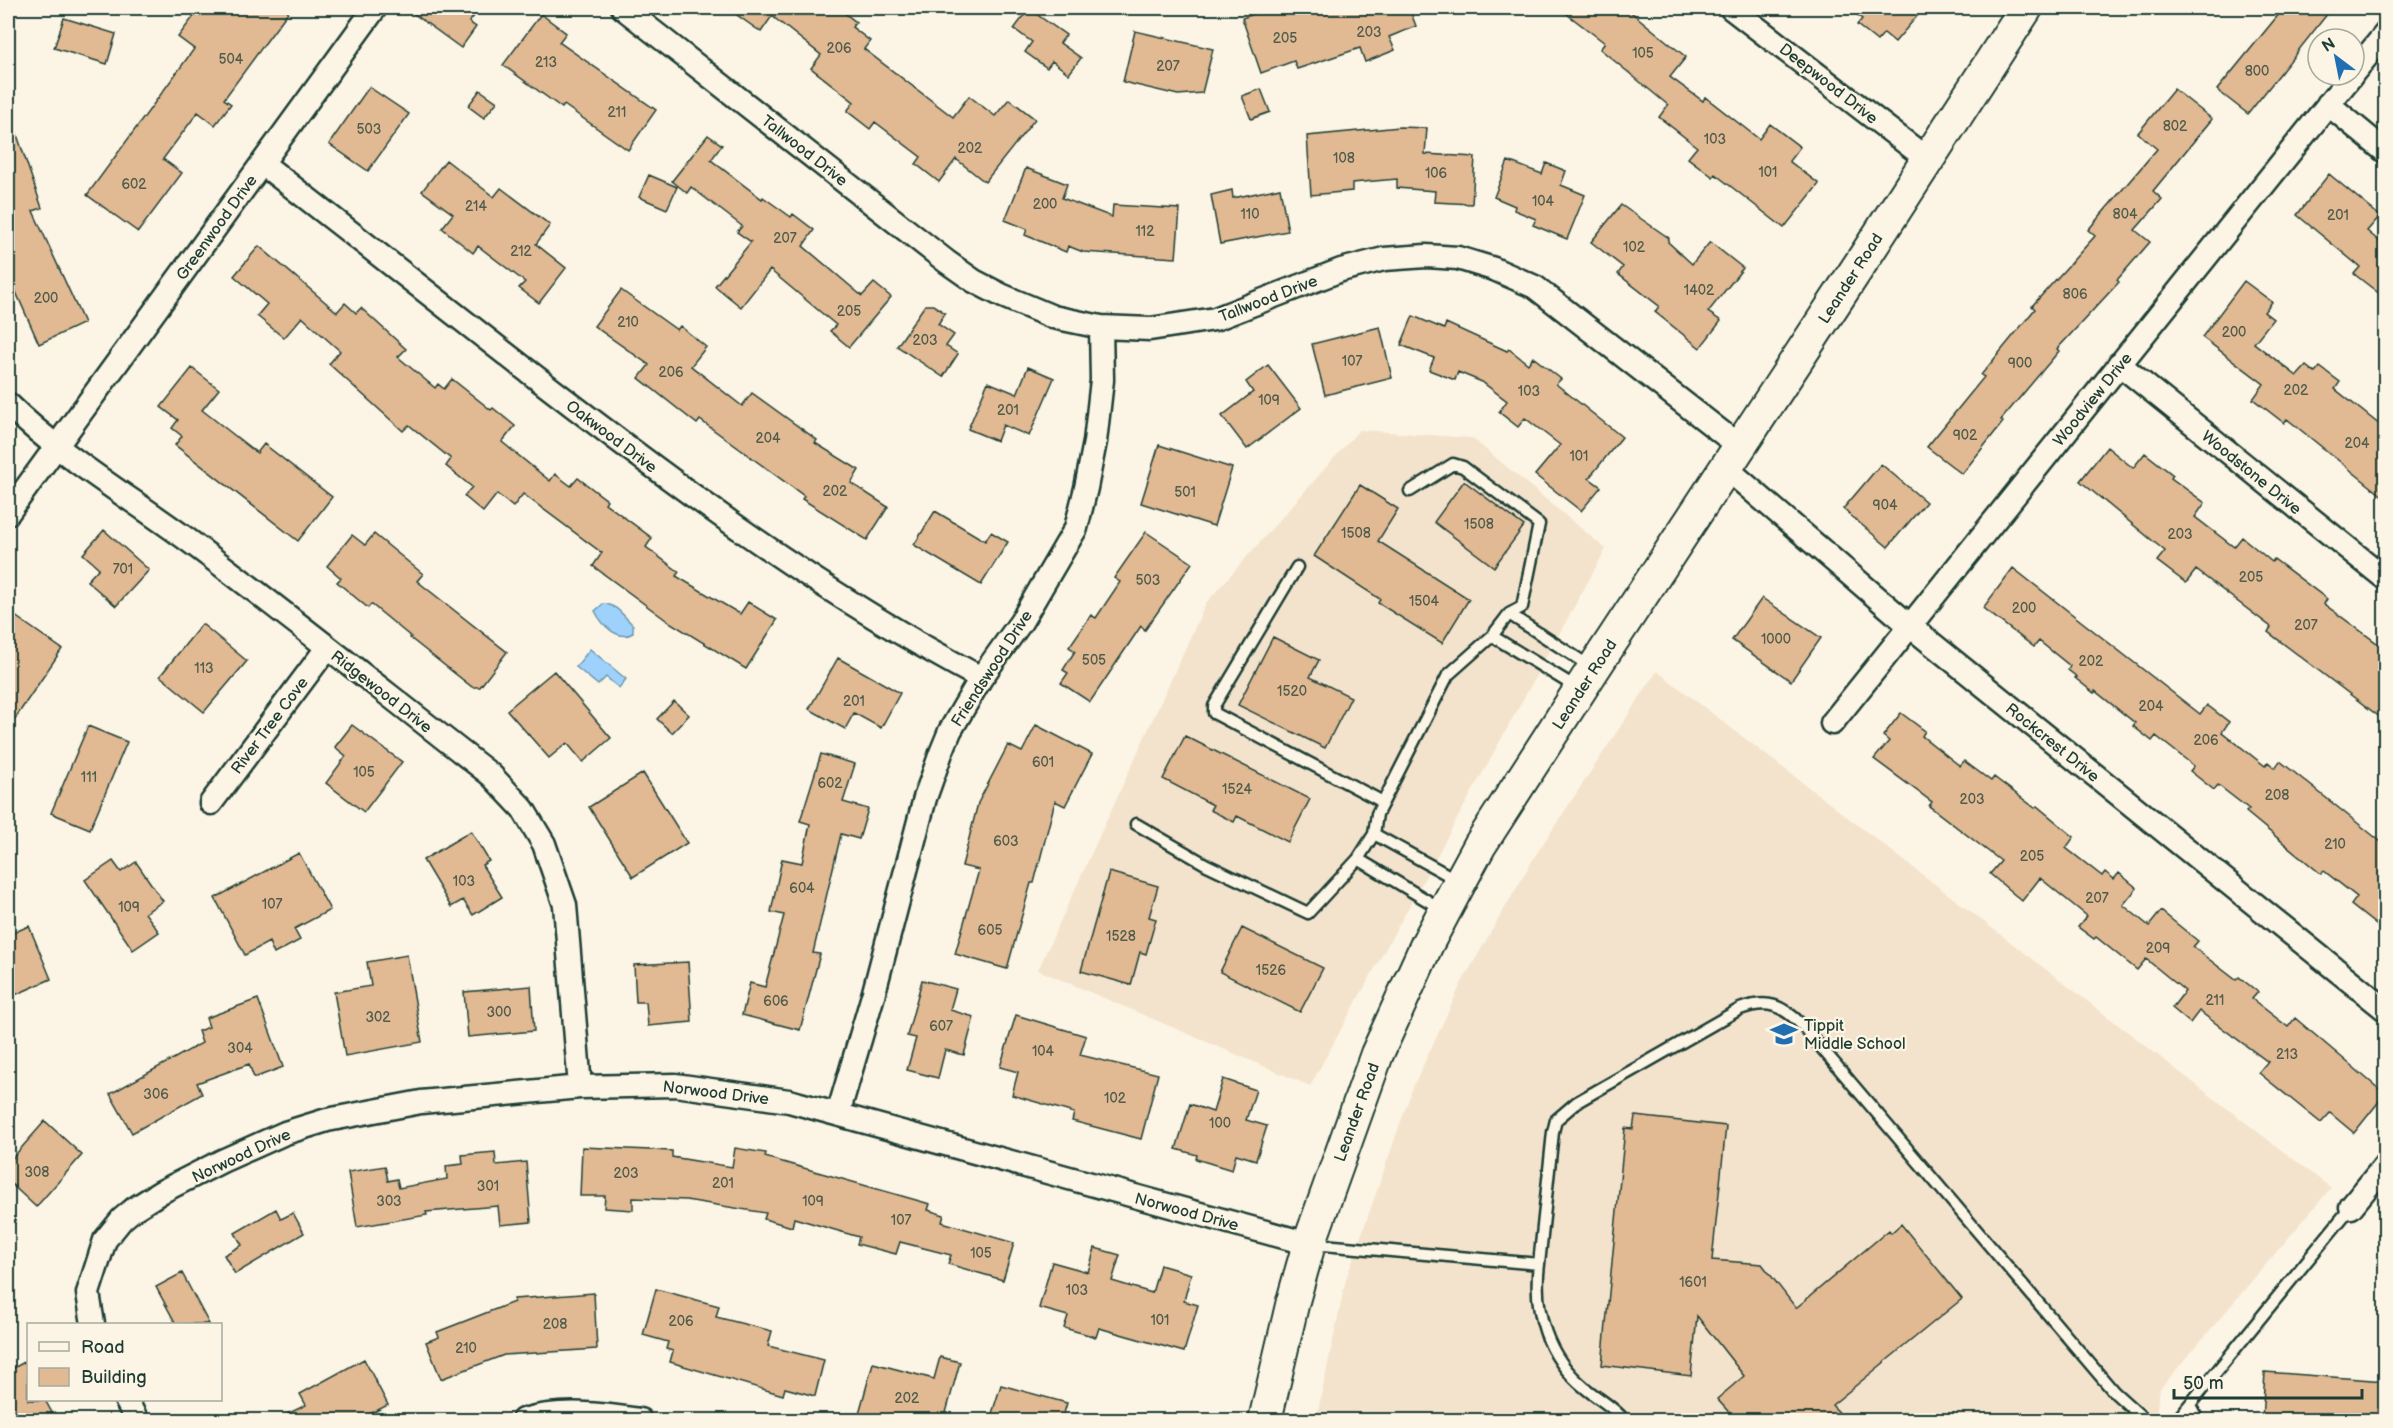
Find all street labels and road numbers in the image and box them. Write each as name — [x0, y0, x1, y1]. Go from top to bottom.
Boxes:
street label: Deepwood Drive — [1775, 40, 1881, 129]
street label: Tallwood Drive — [757, 112, 851, 191]
street label: Greenwood Drive — [173, 171, 262, 284]
street label: Leander Road — [1815, 230, 1887, 327]
street label: Tallwood Drive — [1217, 272, 1321, 327]
street label: Woodview Drive — [2050, 349, 2137, 450]
street label: Oakwood Drive — [562, 397, 661, 478]
street label: Woodstone Drive — [2197, 427, 2305, 520]
street label: Friendswood Drive — [948, 607, 1037, 730]
street label: Leander Road — [1549, 636, 1621, 733]
street label: Ridgewood Drive — [327, 647, 436, 738]
street label: River Tree Cove — [228, 673, 313, 778]
street label: Rockcrest Drive — [2001, 700, 2103, 787]
street label: Leander Road — [1331, 1061, 1384, 1165]
street label: Norwood Drive — [662, 1078, 770, 1109]
street label: Norwood Drive — [189, 1125, 295, 1188]
street label: Norwood Drive — [1133, 1189, 1241, 1236]

